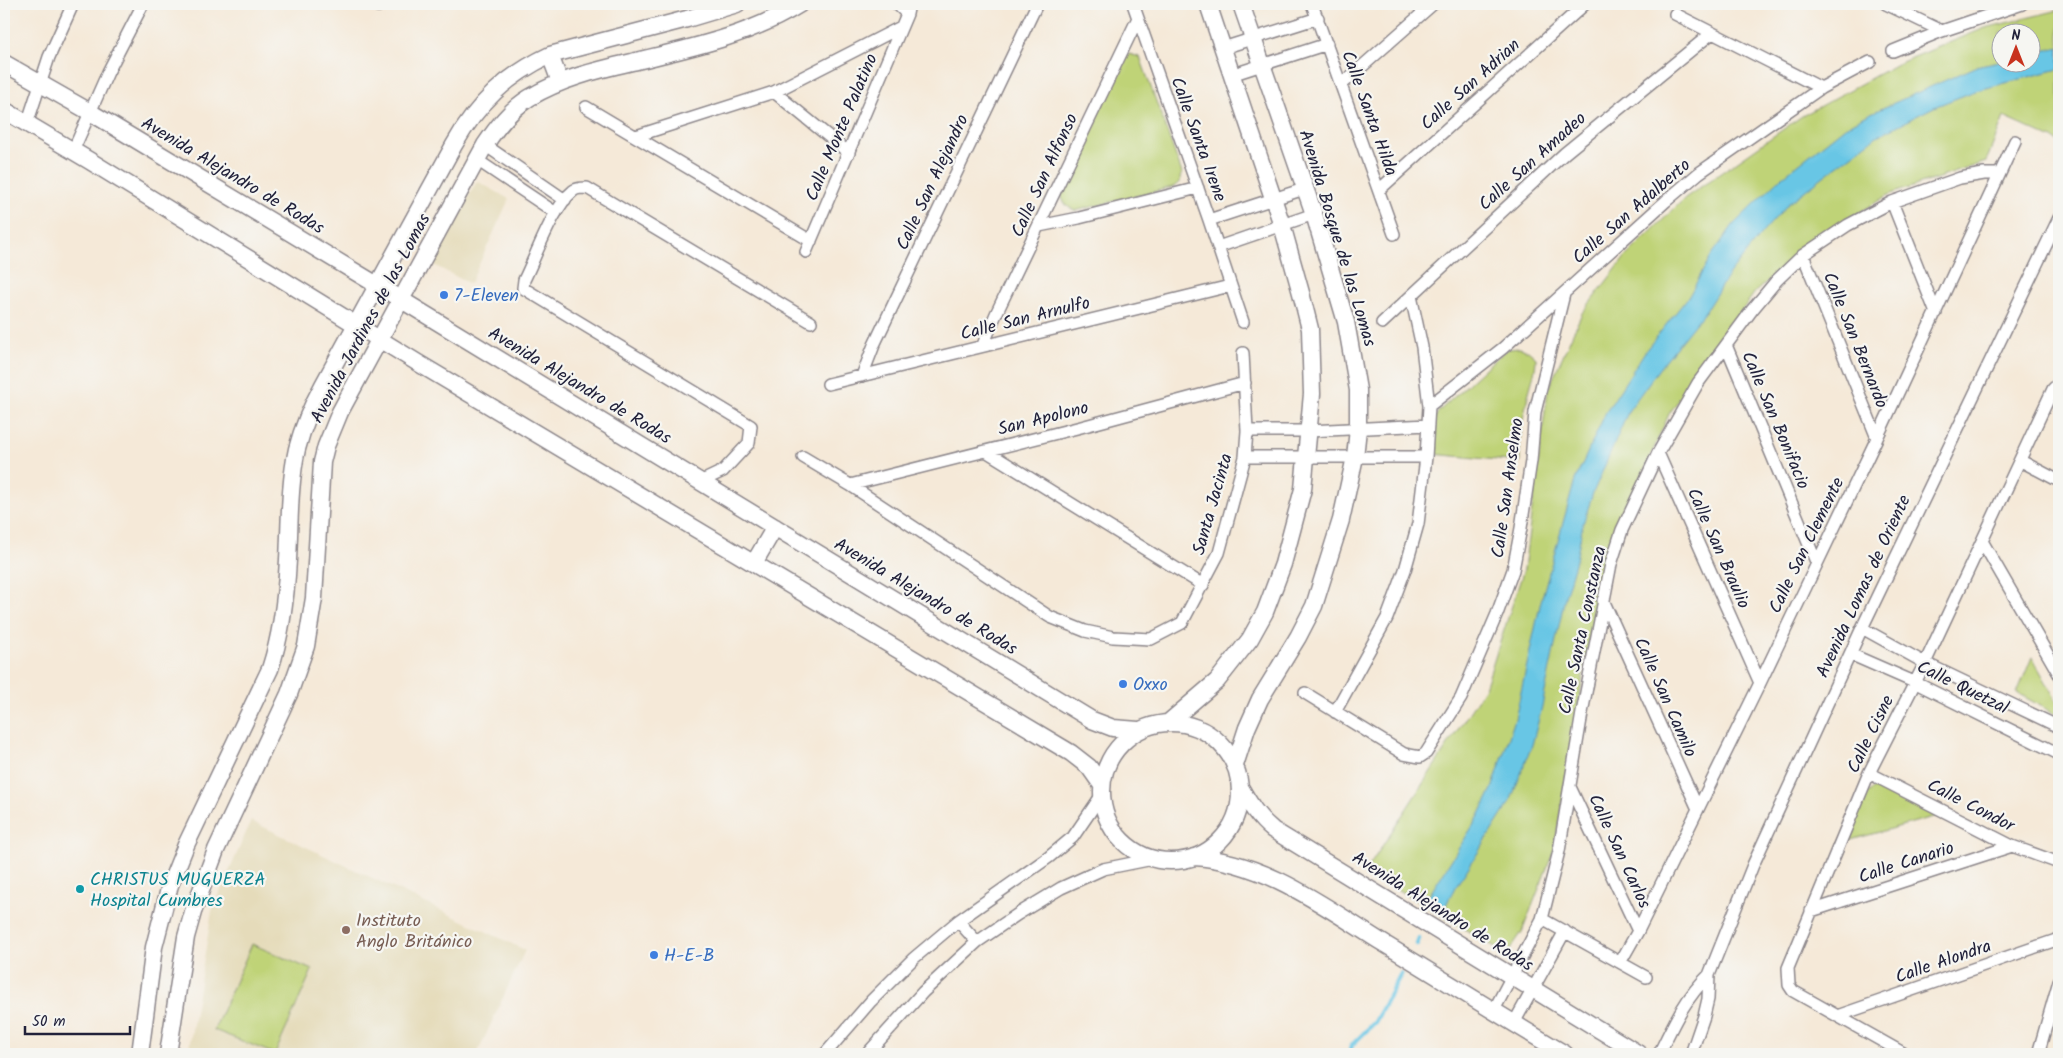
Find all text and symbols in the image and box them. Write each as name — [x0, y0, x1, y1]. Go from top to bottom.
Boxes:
north arrow — [1990, 22, 2040, 72]
text: N — [2012, 25, 2021, 47]
street label: Calle San Adrian — [1414, 32, 1528, 138]
street label: Calle Santa Hilda — [1332, 47, 1405, 180]
street label: Calle Monte Palatino — [798, 49, 887, 206]
street label: Calle Santa Irene — [1162, 73, 1234, 206]
street label: Calle San Amadeo — [1472, 105, 1594, 219]
street label: Calle San Alfonso — [1004, 109, 1087, 242]
street label: Avenida Alejandro de Rodas — [135, 110, 330, 243]
street label: Calle San Alejandro — [889, 110, 978, 256]
street label: Avenida Bosque de las Lomas — [1290, 126, 1383, 351]
street label: Calle San Adalberto — [1566, 152, 1698, 272]
street label: Avenida Jardines de las Lomas — [304, 208, 439, 429]
street label: Calle San Bernardo — [1814, 268, 1895, 413]
place label: 7-Eleven — [454, 282, 519, 311]
marker: 7-Eleven — [438, 289, 450, 301]
street label: Calle San Arnulfo — [957, 289, 1093, 350]
street label: Avenida Alejandro de Rodas — [482, 320, 677, 453]
street label: Calle San Bonifacio — [1732, 347, 1817, 494]
street label: San Apolono — [995, 394, 1092, 445]
street label: Calle San Anselmo — [1484, 416, 1533, 560]
street label: Santa Jacinta — [1185, 450, 1242, 559]
street label: Calle San Clemente — [1762, 473, 1853, 619]
street label: Calle San Braulio — [1678, 484, 1757, 614]
street label: Avenida Lomas de Oriente — [1809, 490, 1920, 683]
street label: Avenida Alejandro de Rodas — [828, 531, 1023, 664]
street label: Calle Santa Constanza — [1551, 544, 1615, 717]
street label: Calle San Camilo — [1625, 633, 1704, 762]
street label: Calle Quetzal — [1911, 654, 2014, 723]
place label: Oxxo — [1133, 671, 1168, 700]
marker: Oxxo — [1117, 678, 1129, 690]
street label: Calle Cisne — [1840, 691, 1903, 779]
street label: Calle Condor — [1921, 772, 2020, 841]
street label: Calle San Carlos — [1579, 789, 1658, 914]
street label: Calle Canario — [1855, 834, 1958, 893]
street label: Avenida Alejandro de Rodas — [1346, 844, 1539, 980]
place label: CHRISTUS MUGUERZA Hospital Cumbres — [90, 866, 266, 916]
marker: CHRISTUS MUGUERZA Hospital Cumbres — [74, 883, 86, 895]
place label: Instituto Anglo Británico — [356, 907, 472, 957]
marker: Instituto Anglo Británico — [340, 924, 352, 936]
street label: Calle Alondra — [1892, 932, 1995, 992]
place label: H-E-B — [664, 942, 715, 971]
marker: H-E-B — [648, 949, 660, 961]
scale bar — [25, 1003, 130, 1035]
text: 50 m — [32, 1010, 66, 1034]

